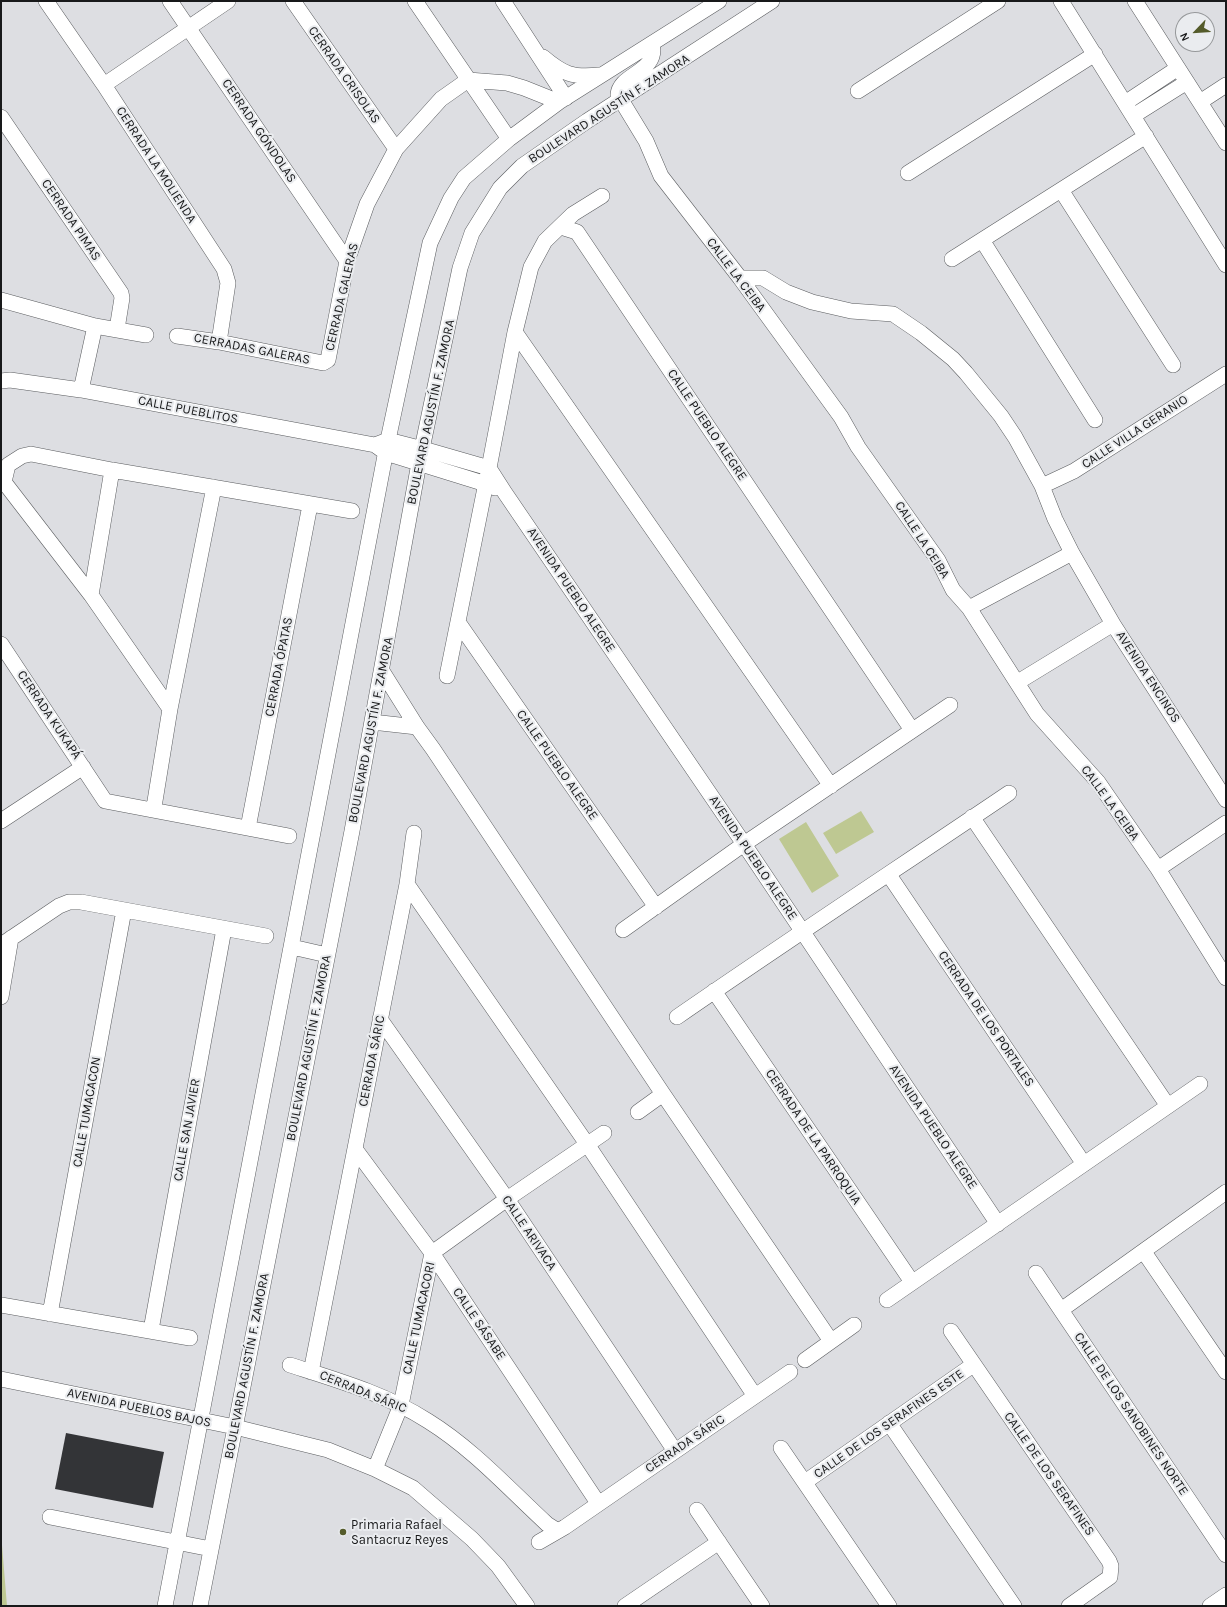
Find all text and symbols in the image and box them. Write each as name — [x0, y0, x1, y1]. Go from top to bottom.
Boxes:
north arrow — [1175, 12, 1215, 52]
street label: CERRADA CRISOLAS — [305, 23, 383, 127]
text: N — [1177, 31, 1192, 43]
street label: BOULEVARD AGUSTÍN F. ZAMORA — [526, 51, 692, 167]
street label: CERRADA GÓNDOLAS — [218, 76, 300, 186]
street label: CERRADA LA MOLIENDA — [112, 104, 200, 226]
street label: CERRADA PIMAS — [38, 176, 104, 264]
street label: CALLE LA CEIBA — [703, 235, 769, 315]
street label: CERRADA GALERAS — [322, 242, 362, 352]
street label: BOULEVARD AGUSTÍN F. ZAMORA — [404, 318, 458, 506]
street label: CERRADAS GALERAS — [193, 330, 311, 368]
street label: CALLE PUEBLO ALEGRE — [664, 366, 750, 484]
street label: CALLE VILLA GERANIO — [1079, 392, 1191, 472]
street label: CALLE PUEBLITOS — [137, 393, 239, 427]
street label: CALLE LA CEIBA — [891, 498, 953, 582]
street label: AVENIDA PUEBLO ALEGRE — [524, 525, 618, 655]
street label: CERRADA ÓPATAS — [262, 616, 296, 718]
street label: AVENIDA ENCINOS — [1112, 628, 1184, 726]
street label: BOULEVARD AGUSTÍN F. ZAMORA — [345, 636, 397, 824]
street label: CERRADA KUKAPÁ — [14, 668, 84, 762]
street label: CALLE PUEBLO ALEGRE — [513, 707, 601, 823]
street label: CALLE LA CEIBA — [1078, 762, 1142, 844]
street label: AVENIDA PUEBLO ALEGRE — [706, 793, 800, 923]
street label: CERRADA DE LOS PORTALES — [935, 948, 1037, 1090]
street label: BOULEVARD AGUSTÍN F. ZAMORA — [283, 954, 335, 1142]
street label: CERRADA SÁRIC — [355, 1014, 389, 1108]
street label: CALLE TUMACACON — [70, 1055, 104, 1169]
street label: AVENIDA PUEBLO ALEGRE — [886, 1062, 980, 1192]
street label: CERRADA DE LA PARROQUIA — [762, 1066, 864, 1208]
street label: CALLE SAN JAVIER — [170, 1078, 204, 1182]
street label: CALLE ARIVACA — [498, 1193, 560, 1273]
street label: CALLE TUMACACORI — [399, 1260, 439, 1376]
street label: BOULEVARD AGUSTÍN F. ZAMORA — [221, 1272, 273, 1460]
street label: CALLE SÁSABE — [449, 1285, 509, 1363]
street label: CALLE DE LOS SANOBINES NORTE — [1071, 1330, 1191, 1498]
street label: CALLE DE LOS SERAFINES ESTE — [811, 1366, 967, 1482]
street label: CERRADA SÁRIC — [317, 1367, 409, 1417]
street label: AVENIDA PUEBLOS BAJOS — [66, 1385, 212, 1431]
street label: CALLE DE LOS SERAFINES — [1000, 1409, 1098, 1539]
street label: CERRADA SÁRIC — [642, 1412, 728, 1476]
place label: Primaria Rafael Santacruz Reyes — [351, 1517, 449, 1548]
marker: Primaria Rafael Santacruz Reyes — [338, 1527, 348, 1537]

